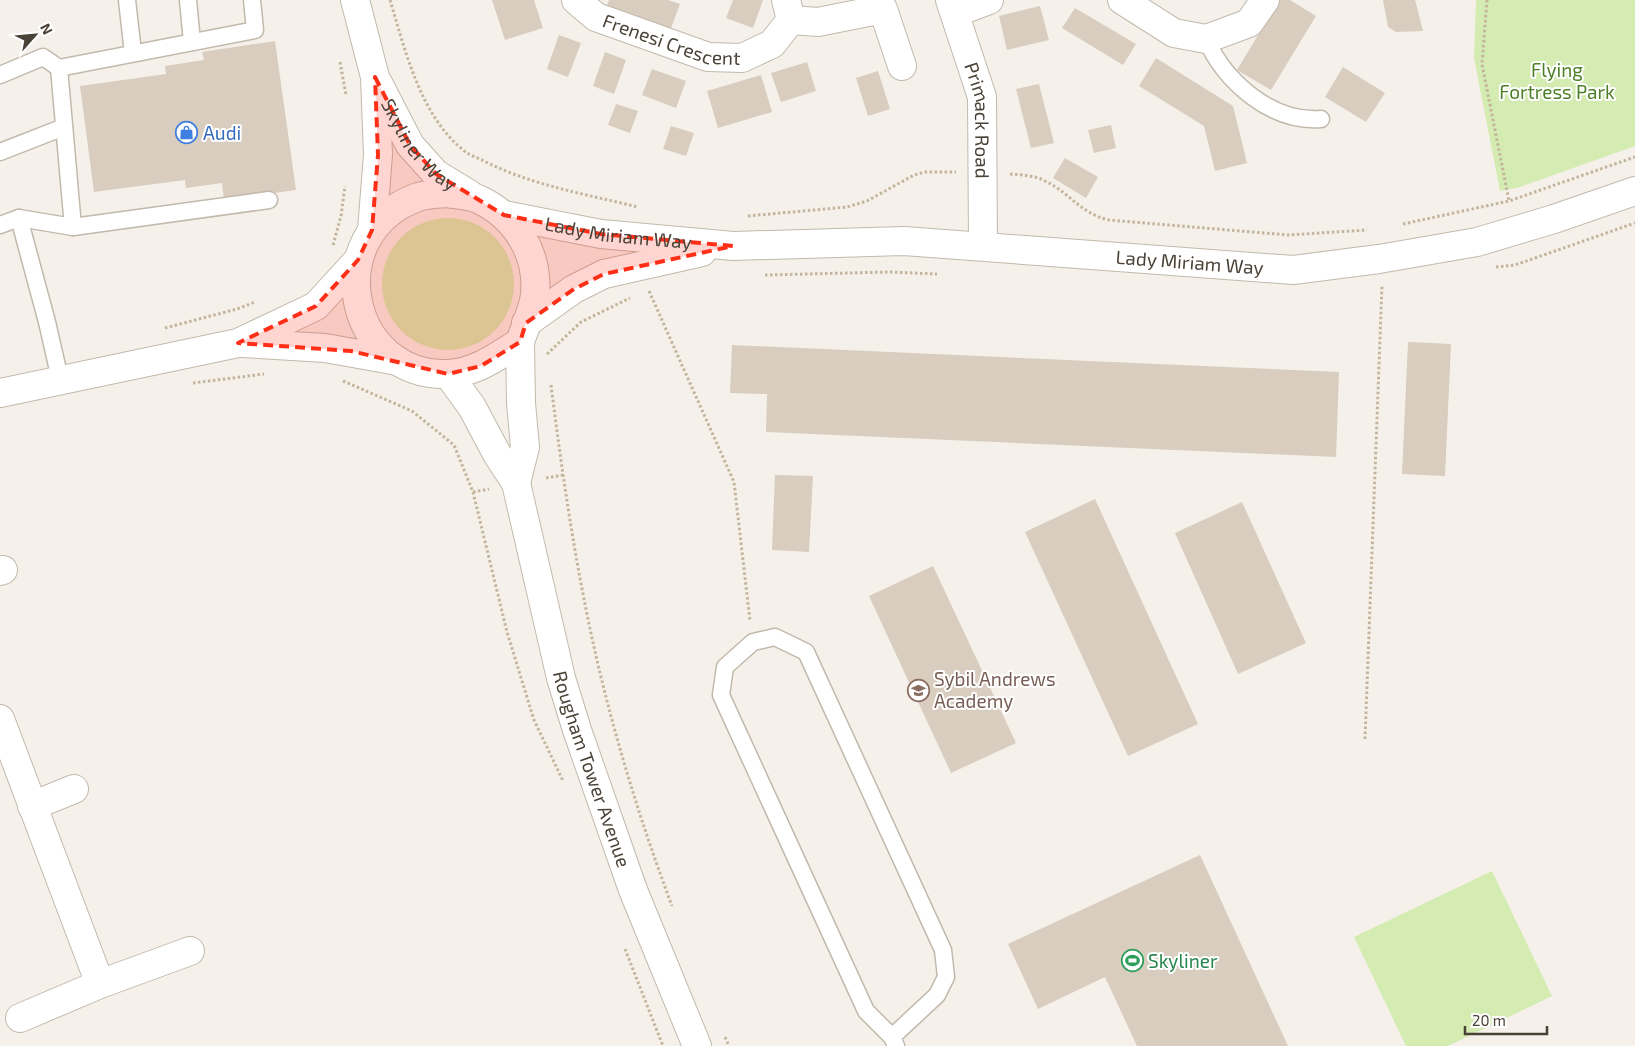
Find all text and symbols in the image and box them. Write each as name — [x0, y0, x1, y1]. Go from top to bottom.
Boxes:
street label: Frenesi Crescent — [600, 8, 741, 69]
north arrow — [10, 10, 60, 60]
text: N — [37, 21, 57, 37]
park label: Flying Fortress Park — [1499, 58, 1615, 103]
street label: Primack Road — [960, 59, 995, 179]
street label: Skyliner Way — [377, 95, 461, 195]
shop icon: Audi — [175, 121, 199, 145]
place label: Audi — [203, 121, 241, 144]
street label: Lady Miriam Way — [543, 211, 693, 253]
street label: Lady Miriam Way — [1115, 245, 1264, 279]
place label: Sybil Andrews Academy — [934, 667, 1056, 712]
street label: Rougham Tower Avenue — [549, 669, 636, 870]
school or university icon: Sybil Andrews Academy — [906, 678, 930, 702]
sports icon: Skyliner — [1120, 949, 1144, 973]
place label: Skyliner — [1148, 949, 1218, 972]
scale bar — [1465, 1004, 1548, 1036]
text: 20 m — [1472, 1011, 1506, 1029]

